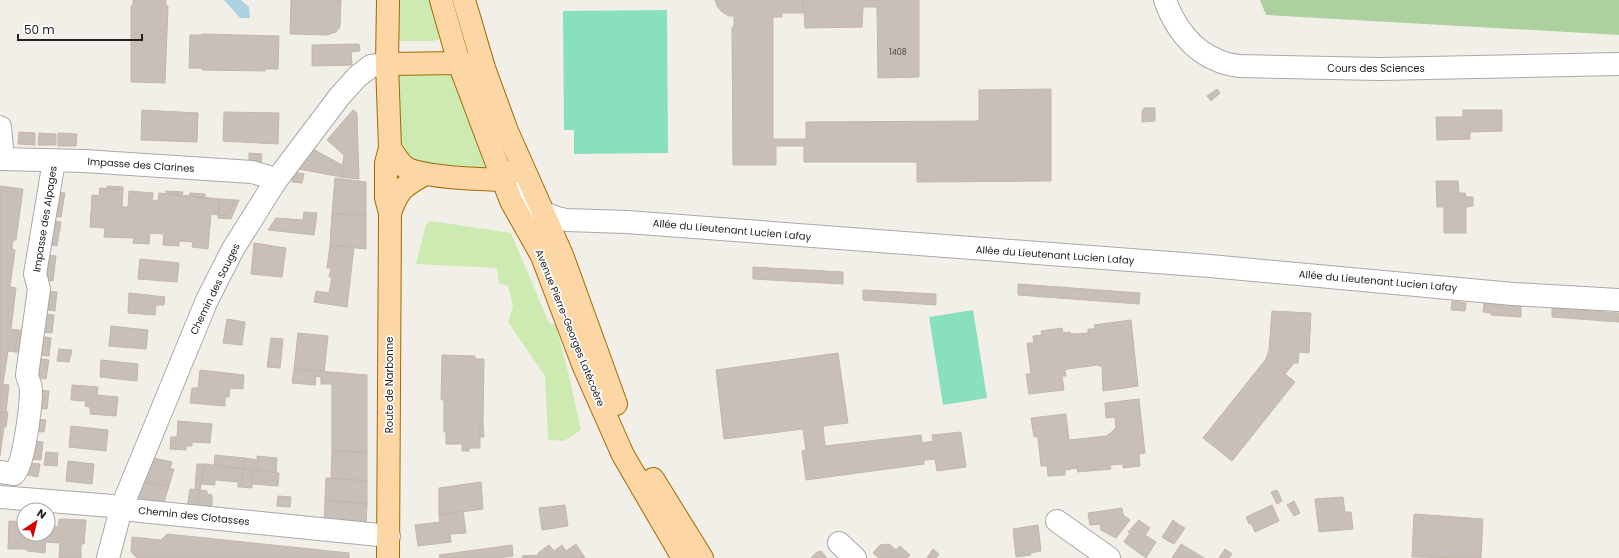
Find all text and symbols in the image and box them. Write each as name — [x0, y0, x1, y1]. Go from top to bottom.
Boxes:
scale bar — [18, 16, 142, 42]
text: 50 m — [24, 21, 55, 38]
house number: 1408 — [889, 47, 907, 58]
street label: Cours des Sciences — [1327, 61, 1425, 76]
street label: Impasse des Clarines — [87, 154, 195, 176]
street label: Impasse des Alpages — [29, 165, 61, 273]
street label: Allée du Lieutenant Lucien Lafay — [652, 216, 812, 244]
street label: Chemin des Sauges — [186, 241, 244, 337]
street label: Allée du Lieutenant Lucien Lafay — [975, 242, 1135, 268]
street label: Avenue Pierre-Georges Latécoère — [532, 247, 608, 409]
street label: Allée du Lieutenant Lucien Lafay — [1298, 267, 1458, 295]
street label: Route de Narbonne — [382, 337, 397, 433]
north arrow — [16, 502, 56, 542]
street label: Chemin des Clotasses — [138, 503, 250, 529]
text: N — [34, 505, 50, 523]

